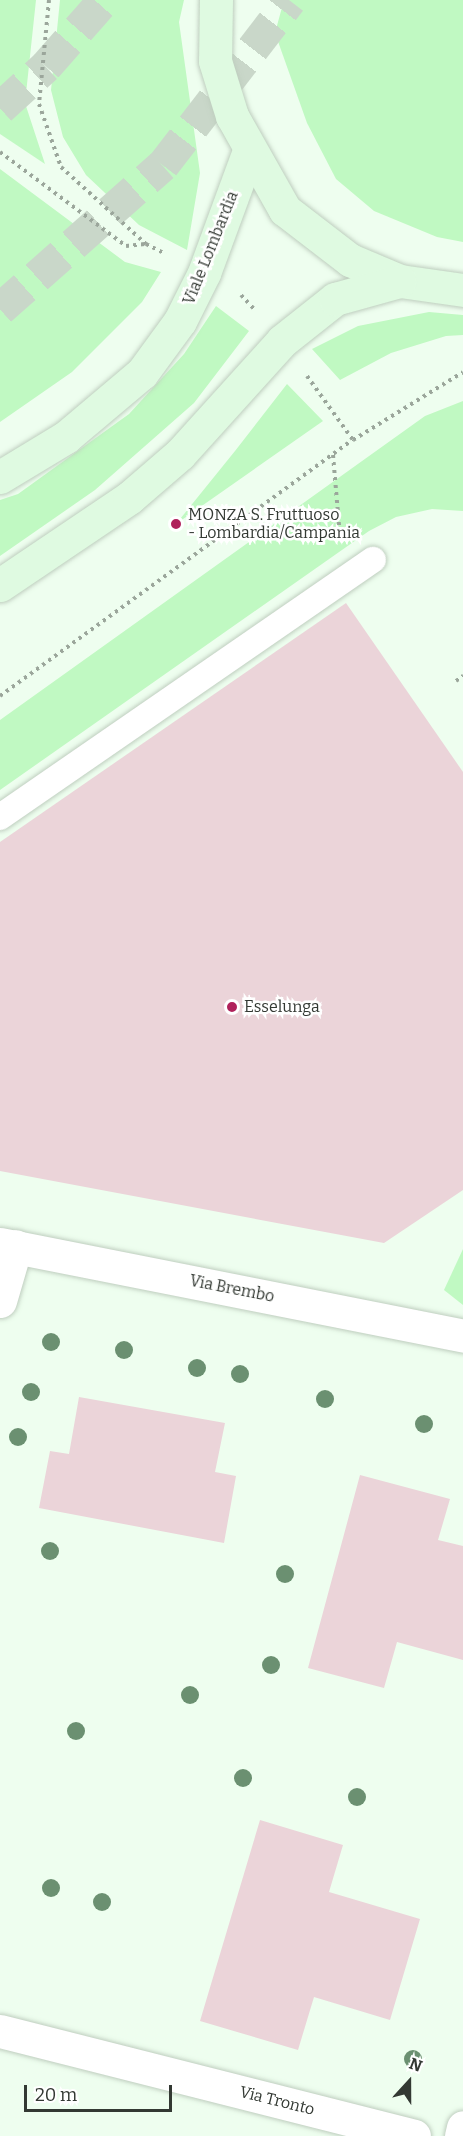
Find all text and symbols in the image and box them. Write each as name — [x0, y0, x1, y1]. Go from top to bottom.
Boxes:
street label: Viale Lombardia — [179, 188, 243, 308]
place label: MONZA S. Fruttuoso - Lombardia/Campania — [188, 505, 360, 543]
marker: MONZA S. Fruttuoso - Lombardia/Campania — [169, 517, 183, 531]
place label: Esselunga — [244, 997, 320, 1017]
marker: Esselunga — [225, 1000, 239, 1014]
street label: Via Brembo — [188, 1271, 276, 1307]
north arrow — [379, 2052, 439, 2112]
text: N — [406, 2054, 425, 2076]
scale bar — [27, 2073, 176, 2111]
street label: Via Tronto — [237, 2082, 317, 2120]
text: 20 m — [35, 2084, 77, 2106]

